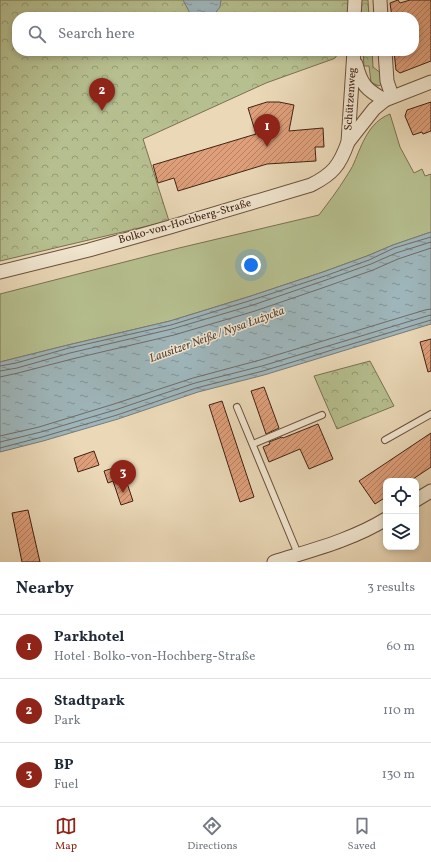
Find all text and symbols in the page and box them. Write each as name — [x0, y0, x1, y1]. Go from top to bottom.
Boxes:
search box — [12, 12, 419, 56]
icon: search — [26, 23, 48, 45]
text: Search here — [58, 24, 135, 45]
street label: Schützenweg — [341, 66, 361, 131]
pin: 2 — [89, 78, 115, 111]
pin: 1 — [254, 114, 280, 147]
street label: Bolko-von-Hochberg-Straße — [117, 196, 253, 248]
your location — [241, 255, 261, 275]
water label: Lausitzer Neiße / Nysa Łużycka — [147, 303, 287, 367]
pin: 3 — [110, 460, 136, 493]
map controls — [383, 478, 419, 550]
button: locate — [383, 478, 419, 514]
button: layers — [383, 514, 419, 550]
text: Nearby — [16, 577, 74, 600]
text: 3 results — [367, 579, 415, 597]
text: Parkhotel — [54, 627, 124, 648]
text: 1 — [26, 638, 32, 656]
text: 60 m — [387, 638, 415, 656]
text: Hotel · Bolko-von-Hochberg-Straße — [54, 648, 255, 666]
text: Stadtpark — [54, 691, 125, 712]
text: 2 — [26, 702, 32, 720]
text: 110 m — [383, 702, 415, 720]
text: Park — [54, 712, 81, 730]
text: BP — [54, 755, 74, 776]
text: 3 — [26, 766, 32, 784]
text: 130 m — [382, 766, 415, 784]
text: Fuel — [54, 776, 78, 794]
tab: Map — [55, 815, 77, 854]
tab: Directions — [187, 815, 238, 854]
tab: Saved — [348, 815, 376, 854]

